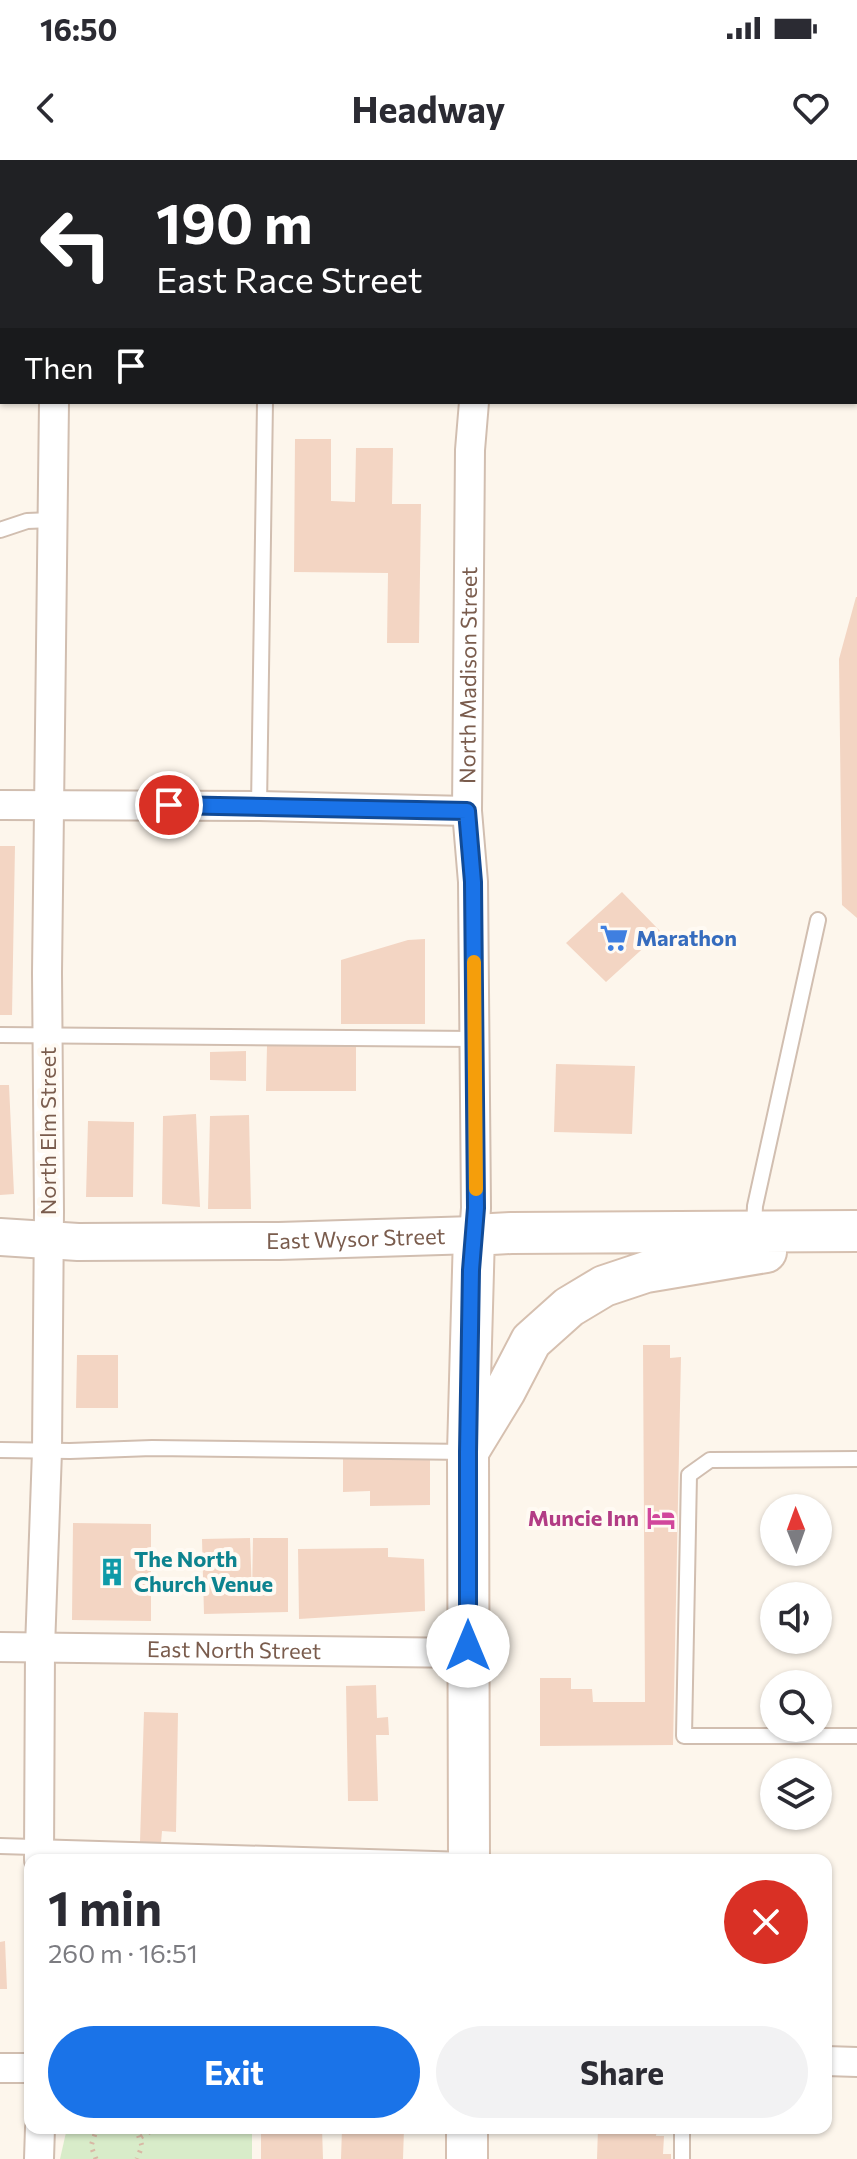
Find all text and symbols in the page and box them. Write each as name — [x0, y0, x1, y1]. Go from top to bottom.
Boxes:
text: 16:50 — [40, 10, 117, 47]
icon: back — [24, 86, 68, 130]
text: Headway — [352, 86, 505, 130]
icon: heart — [789, 86, 833, 130]
text: 190 m — [156, 187, 313, 256]
icon: left — [24, 192, 128, 296]
text: East Race Street — [156, 256, 422, 300]
icon: arrive — [109, 344, 153, 388]
text: Then — [24, 348, 93, 385]
street label: North Madison Street — [453, 567, 482, 784]
pin — [135, 771, 203, 839]
icon: arrive — [147, 783, 191, 827]
supermarket icon: Marathon — [599, 923, 629, 953]
place label: Marathon — [636, 924, 737, 951]
street label: North Elm Street — [34, 1047, 61, 1215]
street label: East Wysor Street — [266, 1222, 446, 1254]
north arrow — [760, 1494, 832, 1566]
map controls — [760, 1494, 832, 1830]
hotel icon: Muncie Inn — [646, 1503, 676, 1533]
place label: Muncie Inn — [528, 1504, 639, 1531]
place label: The North Church Venue — [134, 1545, 273, 1597]
building icon: The North Church Venue — [97, 1557, 127, 1587]
button: sound — [760, 1582, 832, 1654]
position arrow — [426, 1604, 510, 1688]
street label: East North Street — [147, 1635, 321, 1664]
button: search — [760, 1670, 832, 1742]
button: layers — [760, 1758, 832, 1830]
text: 1 min — [48, 1877, 162, 1936]
button: close — [724, 1880, 808, 1964]
text: 260 m · 16:51 — [48, 1937, 198, 1968]
button: Exit — [48, 2026, 420, 2118]
button: Share — [436, 2026, 808, 2118]

